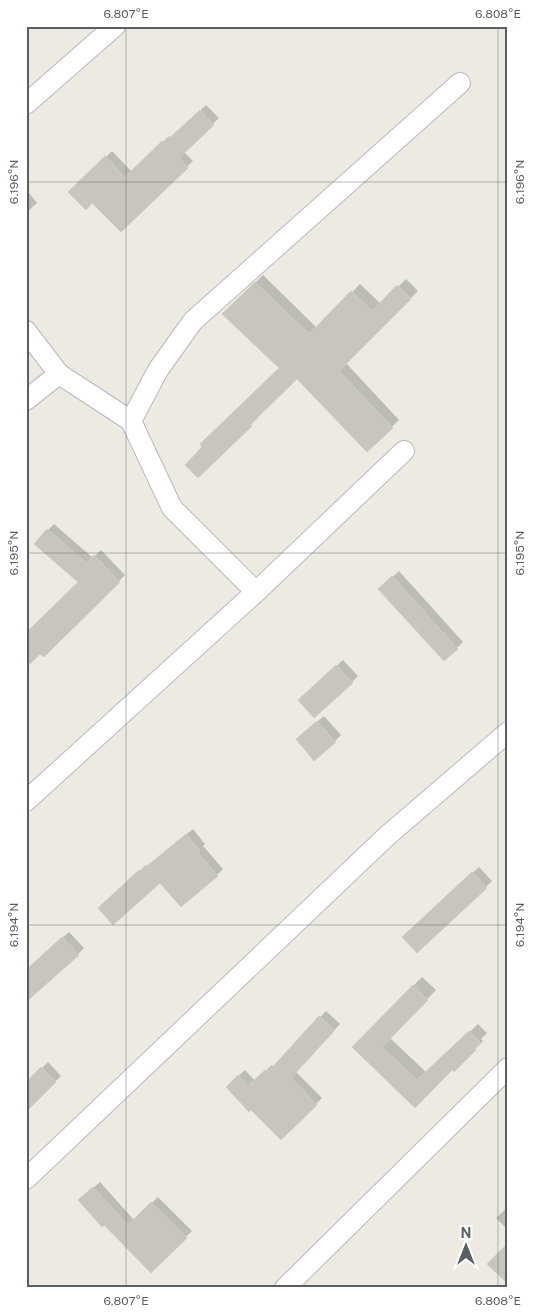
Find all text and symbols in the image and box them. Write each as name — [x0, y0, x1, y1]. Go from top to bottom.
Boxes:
text: 6.807°E — [103, 7, 149, 21]
text: 6.808°E — [475, 7, 521, 21]
text: 6.196°N — [7, 160, 21, 204]
text: 6.196°N — [513, 160, 527, 204]
text: 6.195°N — [7, 531, 21, 575]
text: 6.195°N — [513, 531, 527, 575]
text: 6.194°N — [7, 903, 21, 947]
text: 6.194°N — [513, 903, 527, 947]
north arrow — [442, 1222, 492, 1272]
text: N — [461, 1225, 471, 1241]
text: 6.807°E — [103, 1294, 149, 1308]
text: 6.808°E — [475, 1294, 521, 1308]

